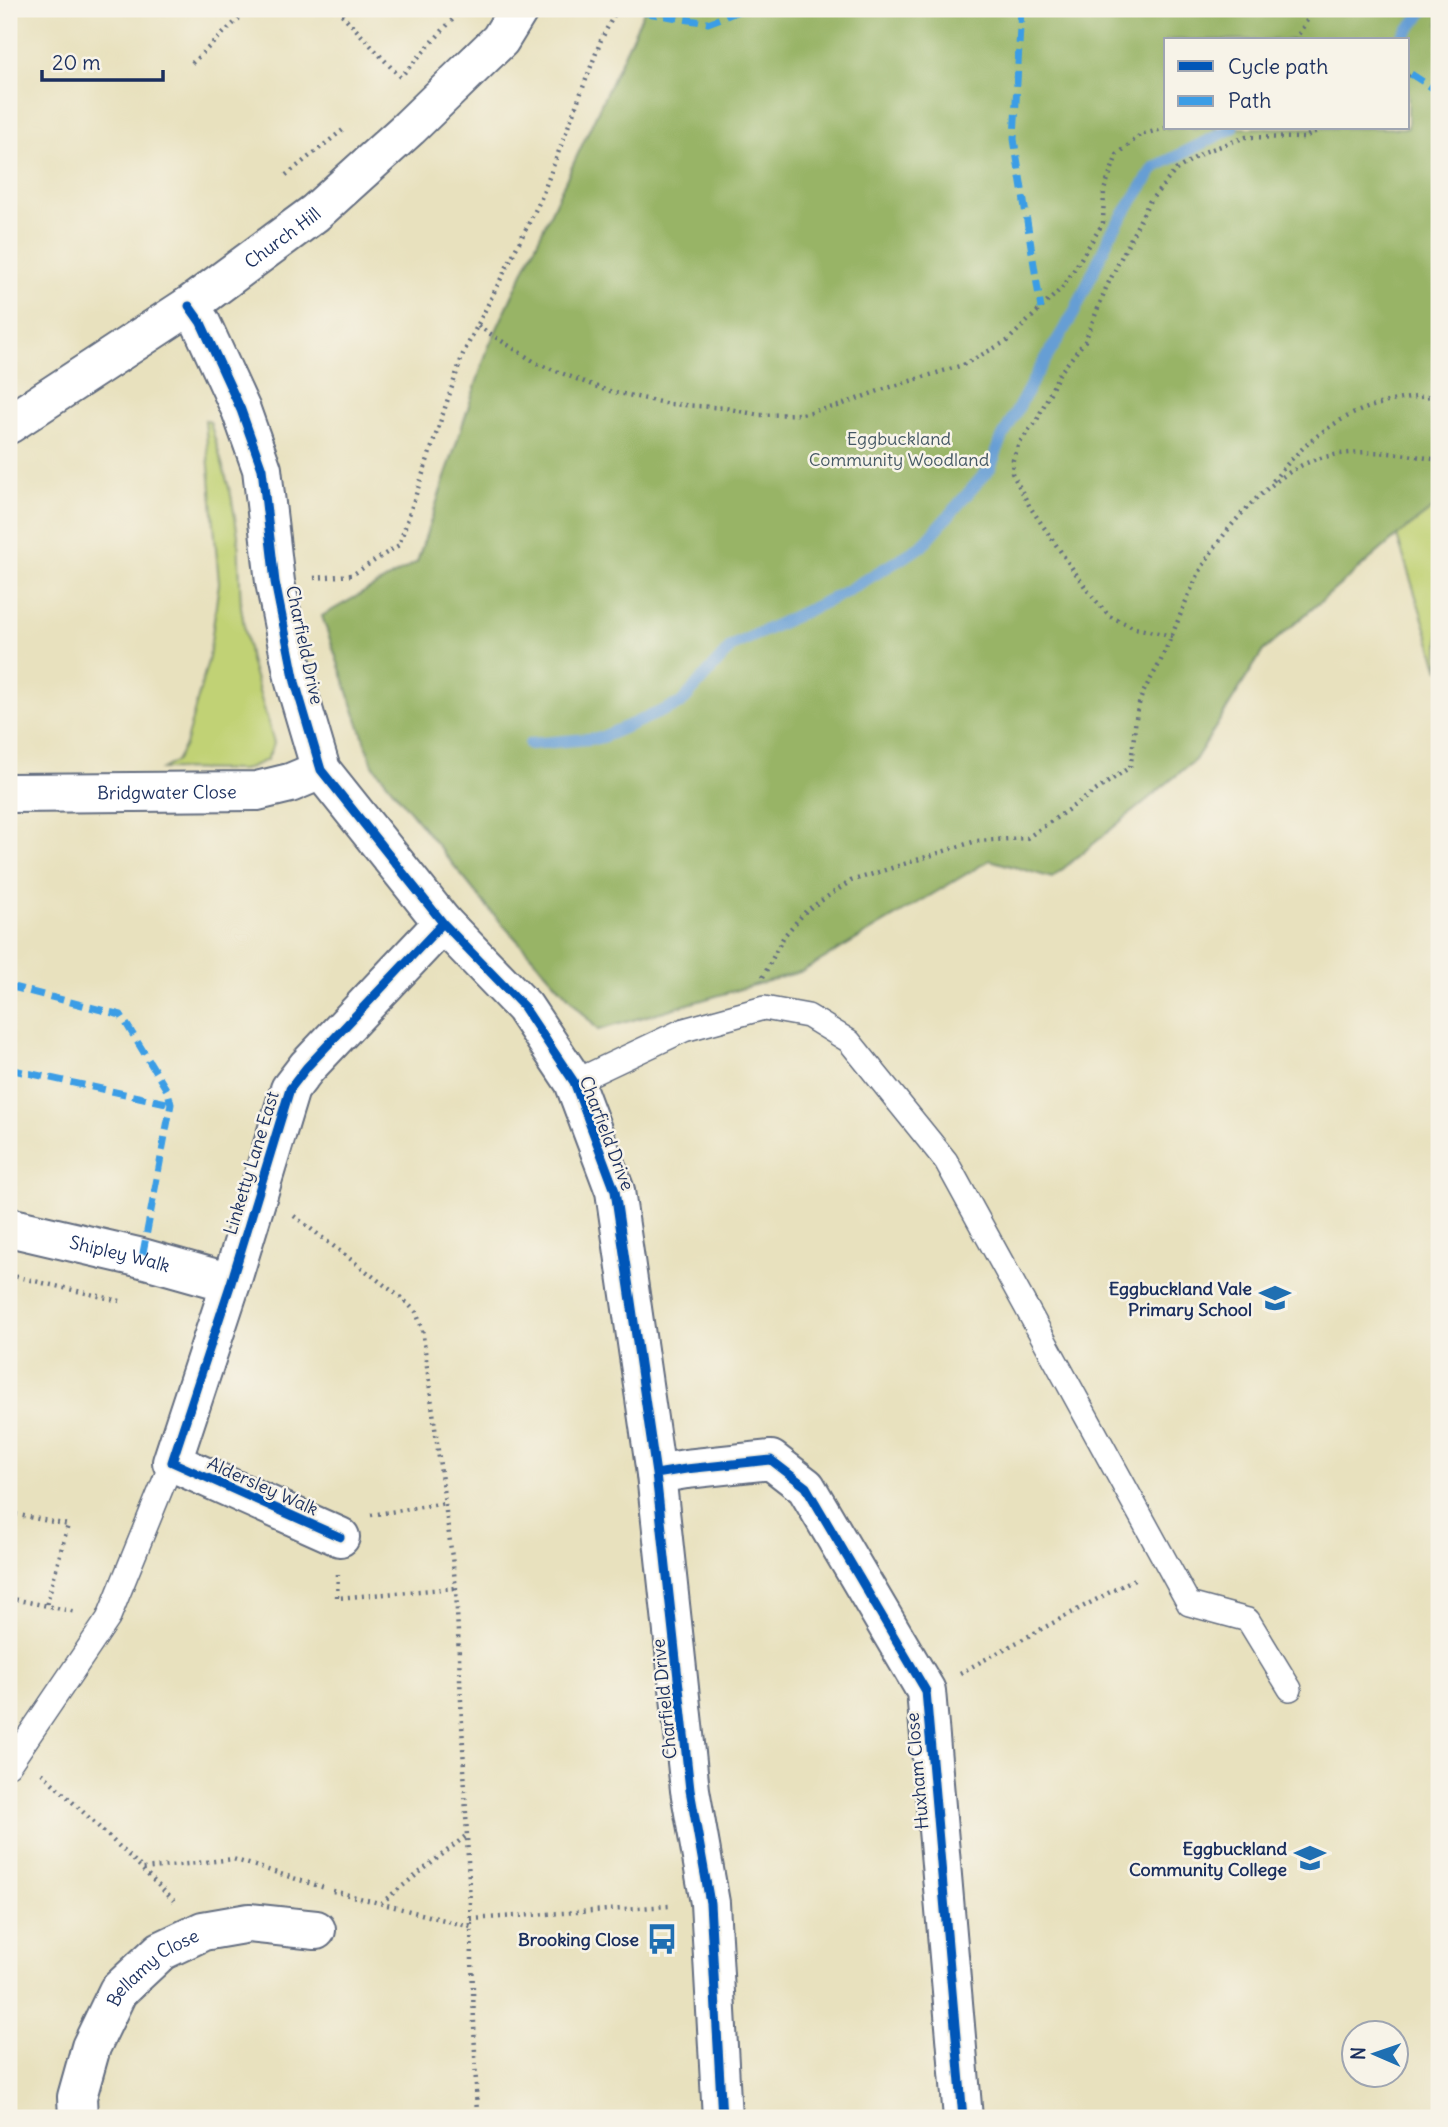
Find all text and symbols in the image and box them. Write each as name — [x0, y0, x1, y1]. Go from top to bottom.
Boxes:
scale bar — [42, 38, 163, 82]
legend — [1164, 38, 1410, 130]
text: 20 m — [52, 49, 101, 76]
text: Cycle path — [1228, 53, 1328, 80]
text: Path — [1228, 87, 1271, 114]
street label: Church Hill — [240, 202, 325, 273]
park label: Eggbuckland Community Woodland — [809, 427, 990, 471]
street label: Charfield Drive — [281, 583, 329, 707]
street label: Bridgwater Close — [97, 780, 237, 804]
street label: Charfield Drive — [575, 1072, 639, 1194]
street label: Linketty Lane East — [218, 1088, 284, 1238]
street label: Shipley Walk — [68, 1230, 173, 1277]
place label: Eggbuckland Vale Primary School — [1109, 1277, 1252, 1321]
school or university icon: Eggbuckland Vale Primary School — [1258, 1281, 1292, 1315]
street label: Aldersley Walk — [204, 1451, 322, 1521]
street label: Charfield Drive — [646, 1638, 682, 1760]
street label: Huxham Close — [900, 1712, 934, 1830]
place label: Eggbuckland Community College — [1129, 1837, 1287, 1881]
school or university icon: Eggbuckland Community College — [1293, 1841, 1327, 1875]
bus stop icon: Brooking Close — [645, 1922, 679, 1956]
street label: Bellamy Close — [101, 1923, 202, 2010]
place label: Brooking Close — [518, 1928, 639, 1951]
north arrow — [1340, 2018, 1410, 2088]
text: N — [1346, 2046, 1370, 2060]

